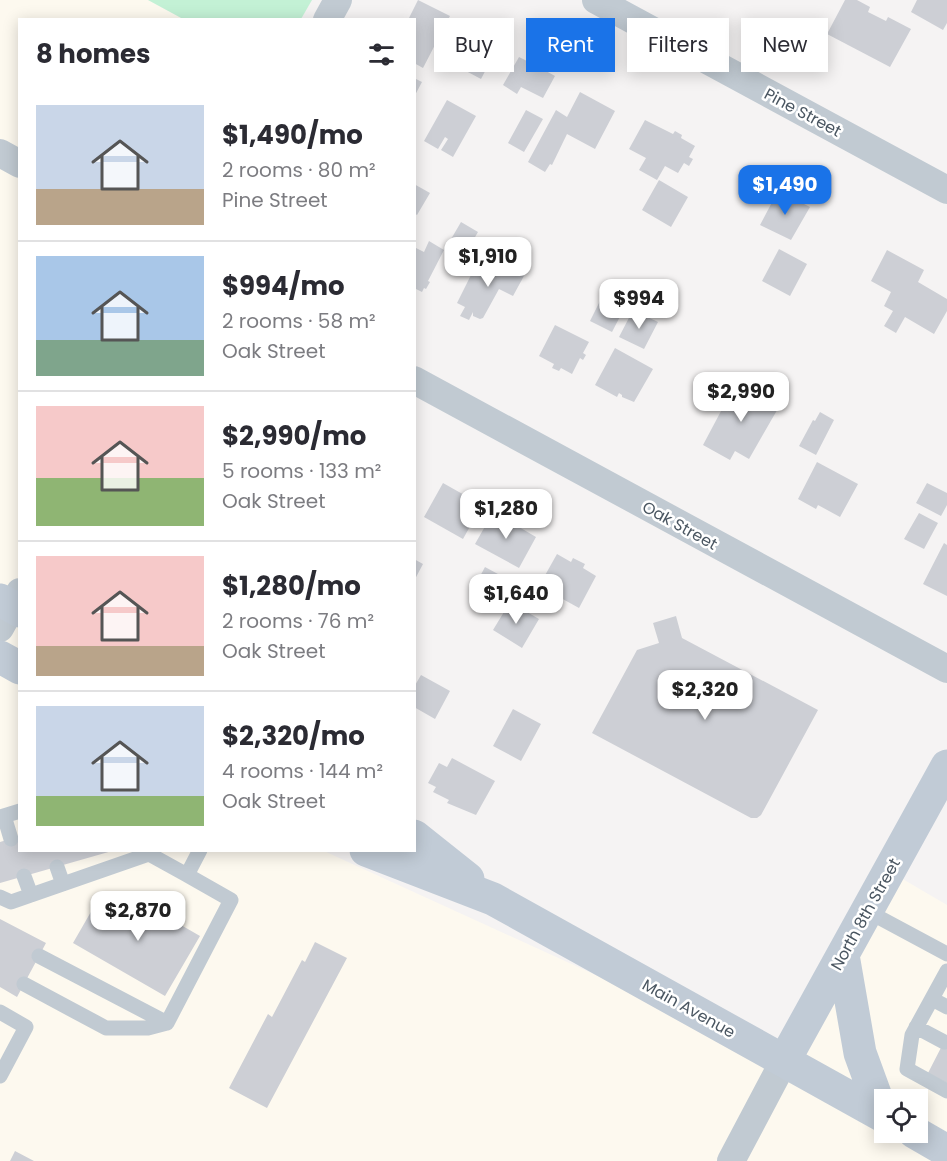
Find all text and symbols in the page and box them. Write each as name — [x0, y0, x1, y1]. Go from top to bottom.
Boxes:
chip: Buy — [434, 18, 514, 72]
chip: Rent — [526, 18, 615, 72]
chip: Filters — [627, 18, 729, 72]
chip: New — [741, 18, 828, 72]
text: 8 homes — [36, 36, 151, 72]
icon: filters — [365, 38, 398, 71]
street label: Pine Street — [760, 82, 846, 143]
text: $1,490/mo — [222, 117, 363, 153]
icon: home — [84, 129, 156, 201]
text: 2 rooms · 80 m² — [222, 156, 376, 184]
pin: $1,490 — [736, 165, 834, 216]
text: $1,490 — [752, 170, 818, 198]
text: Pine Street — [222, 186, 328, 214]
pin: $1,910 — [439, 237, 537, 288]
text: $1,910 — [458, 242, 518, 270]
text: $994/mo — [222, 268, 345, 304]
pin: $994 — [603, 279, 675, 330]
icon: home — [84, 280, 156, 352]
text: $994 — [613, 284, 665, 312]
text: 2 rooms · 58 m² — [222, 307, 376, 335]
text: Oak Street — [222, 337, 325, 365]
pin: $2,990 — [692, 372, 790, 423]
text: $2,990 — [707, 377, 775, 405]
text: $2,990/mo — [222, 418, 366, 454]
icon: home — [84, 430, 156, 502]
text: 5 rooms · 133 m² — [222, 457, 381, 485]
text: Oak Street — [222, 487, 325, 515]
pin: $1,280 — [457, 489, 555, 540]
text: $1,280 — [474, 494, 538, 522]
street label: Oak Street — [638, 495, 722, 556]
text: $1,280/mo — [222, 568, 361, 604]
pin: $1,640 — [467, 574, 565, 625]
text: $1,640 — [483, 579, 549, 607]
icon: home — [84, 580, 156, 652]
text: 2 rooms · 76 m² — [222, 607, 374, 635]
text: Oak Street — [222, 637, 325, 665]
pin: $2,320 — [656, 670, 754, 721]
text: $2,320 — [672, 675, 738, 703]
text: $2,320/mo — [222, 718, 365, 754]
icon: home — [84, 730, 156, 802]
text: 4 rooms · 144 m² — [222, 757, 383, 785]
text: Oak Street — [222, 787, 325, 815]
street label: North 8th Street — [825, 854, 906, 975]
pin: $2,870 — [89, 891, 187, 942]
text: $2,870 — [104, 896, 172, 924]
street label: Main Avenue — [638, 973, 739, 1044]
map controls — [874, 1089, 928, 1143]
button: locate — [874, 1089, 928, 1143]

